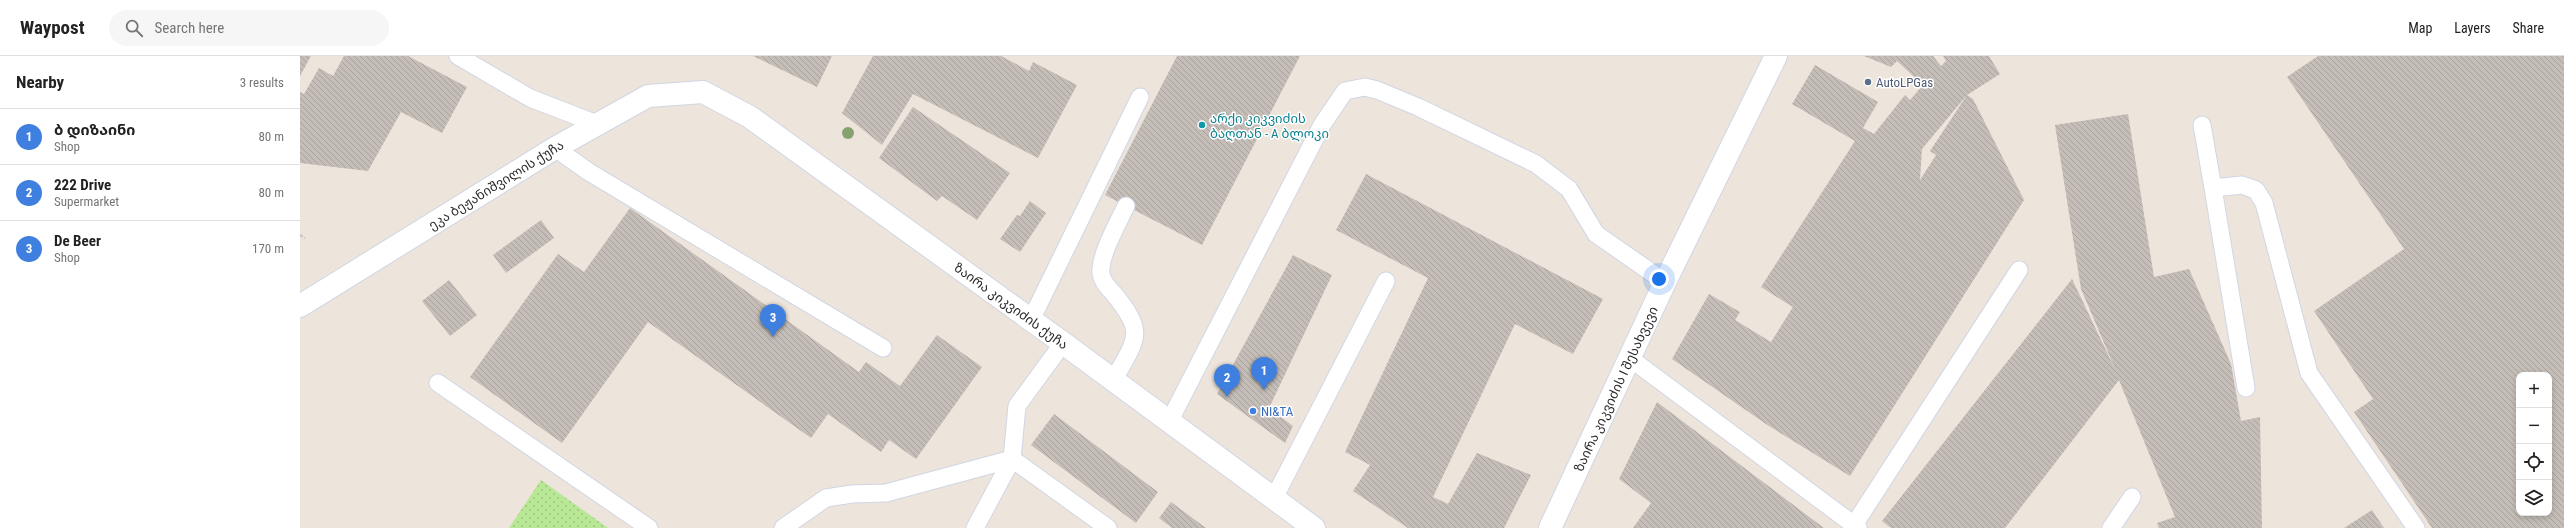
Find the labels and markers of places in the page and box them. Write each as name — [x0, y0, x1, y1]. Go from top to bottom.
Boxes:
place label: AutoLPGas — [1876, 75, 1933, 90]
marker: AutoLPGas — [1863, 77, 1873, 87]
place label: არქი კიკვიძის ბაღთან - A ბლოკი — [1210, 111, 1329, 142]
marker: არქი კიკვიძის ბაღთან - A ბლოკი — [1197, 120, 1207, 130]
pin: 3 — [760, 304, 786, 337]
pin: 1 — [1251, 357, 1277, 390]
pin: 2 — [1214, 364, 1240, 397]
place label: NI&TA — [1261, 404, 1294, 419]
marker: NI&TA — [1248, 406, 1258, 416]

